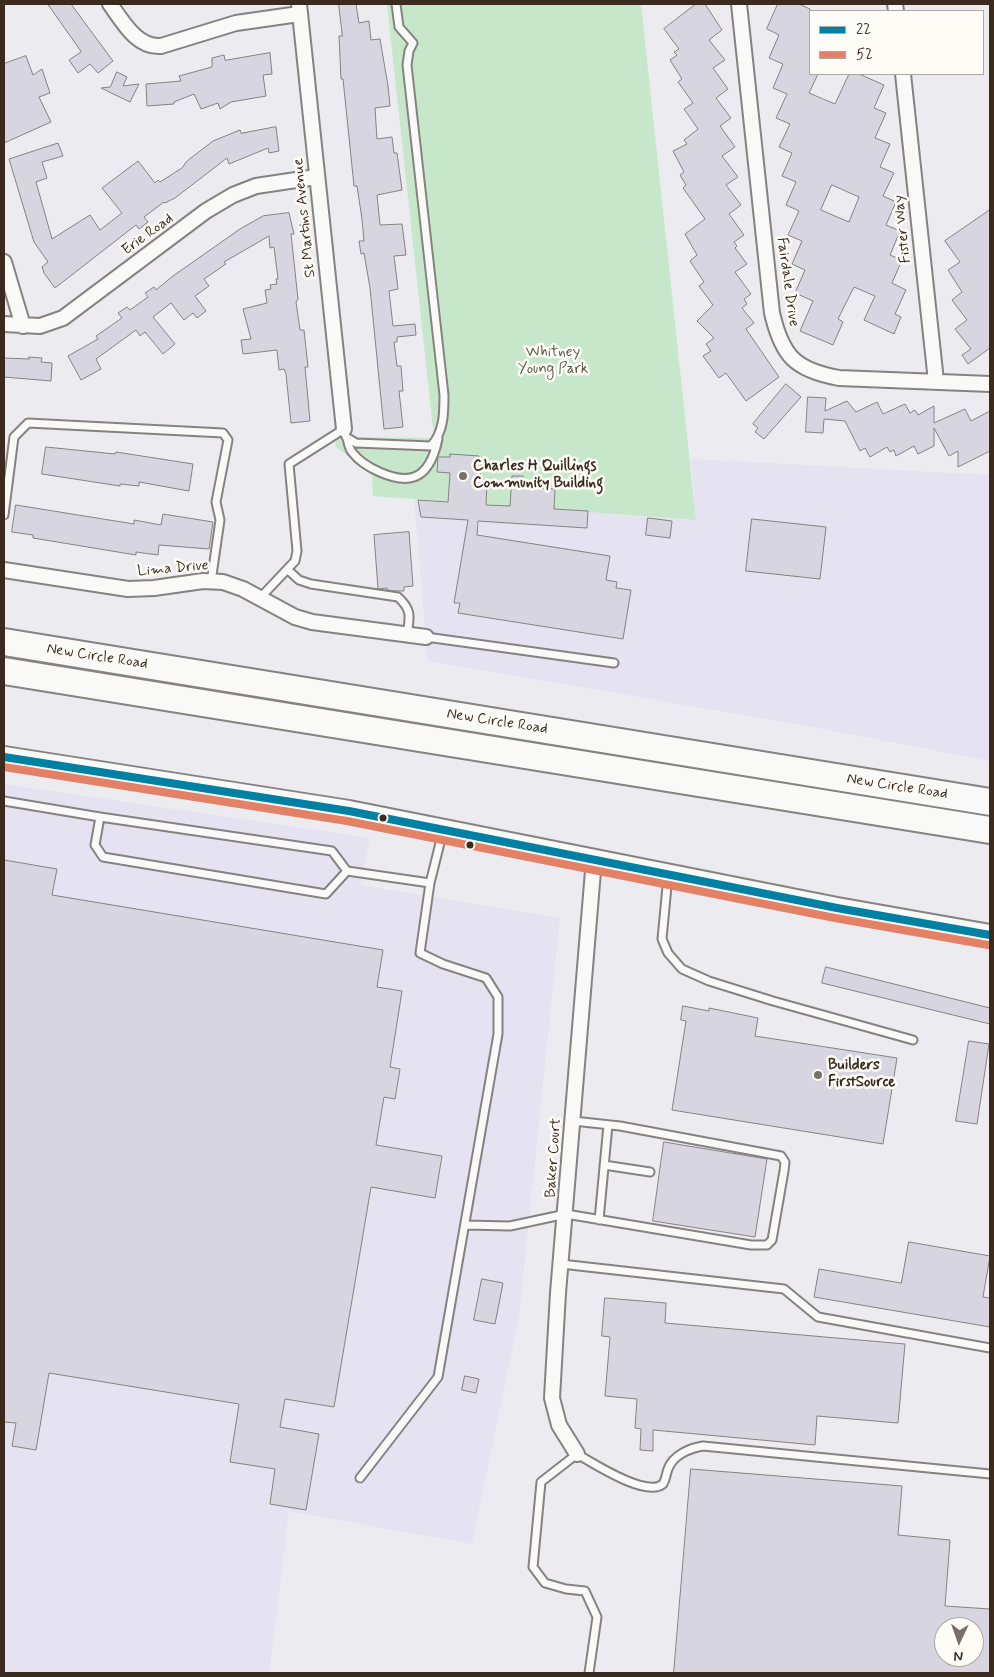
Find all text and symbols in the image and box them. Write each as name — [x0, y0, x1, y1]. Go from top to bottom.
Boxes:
legend — [809, 10, 984, 75]
text: 22 — [856, 20, 871, 40]
text: 52 — [856, 45, 873, 65]
street label: St Martins Avenue — [290, 157, 320, 279]
street label: Fister Way — [890, 194, 916, 264]
street label: Erie Road — [119, 210, 177, 260]
street label: Fairdale Drive — [772, 236, 802, 328]
park label: Whitney Young Park — [518, 344, 588, 379]
place label: Charles H Quillings Community Building — [473, 458, 603, 493]
marker: Charles H Quillings Community Building — [457, 470, 469, 482]
street label: Lima Drive — [137, 557, 209, 581]
street label: New Circle Road — [45, 640, 149, 674]
street label: New Circle Road — [445, 705, 549, 739]
street label: New Circle Road — [845, 770, 949, 804]
unlabelled marker — [378, 813, 388, 823]
unlabelled marker — [465, 840, 475, 850]
place label: Builders FirstSource — [828, 1057, 895, 1092]
marker: Builders FirstSource — [812, 1069, 824, 1081]
street label: Baker Court — [542, 1118, 566, 1198]
north arrow — [934, 1617, 984, 1667]
text: N — [953, 1647, 963, 1665]

